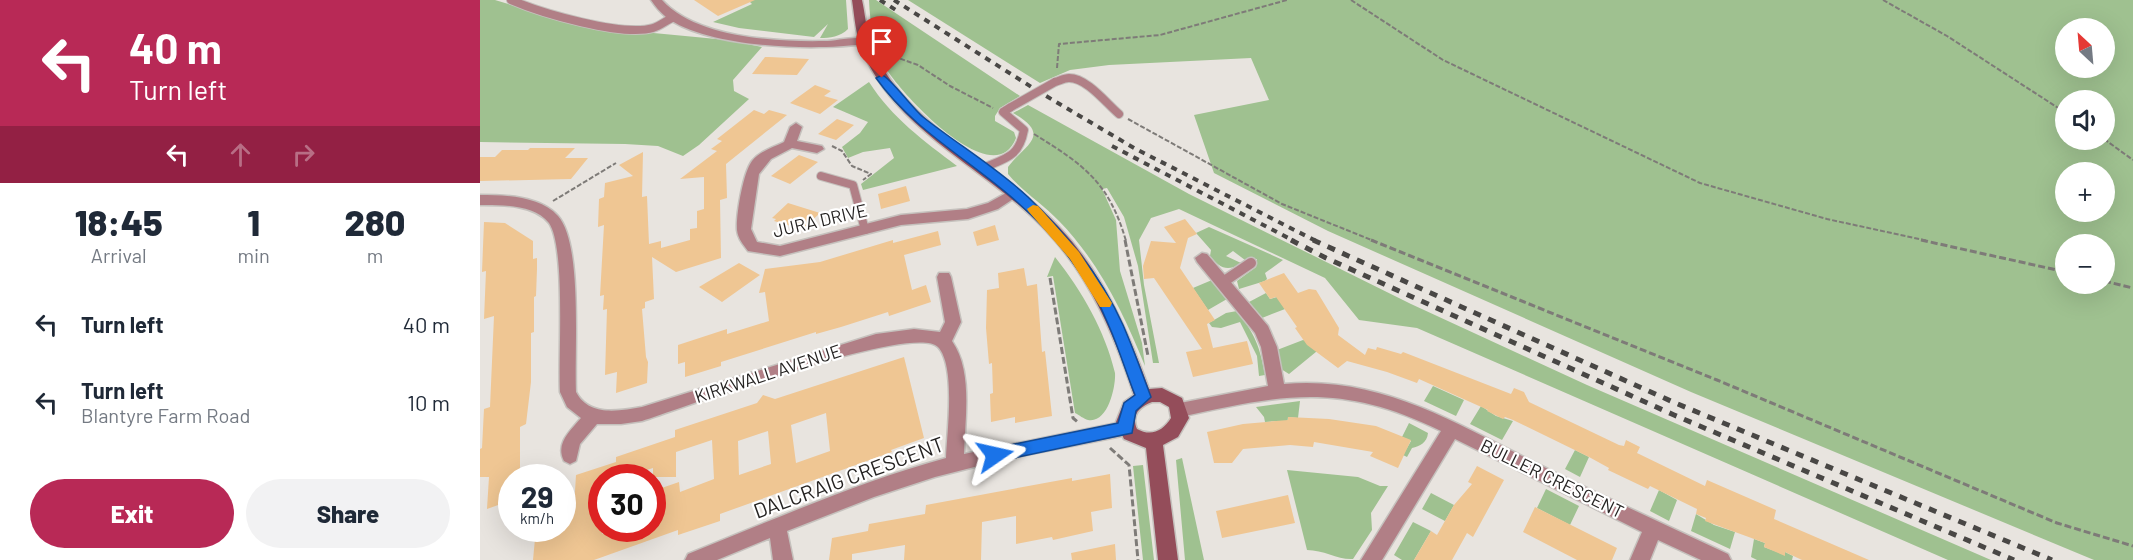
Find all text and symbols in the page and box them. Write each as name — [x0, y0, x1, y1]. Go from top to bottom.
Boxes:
pin — [856, 16, 907, 78]
north arrow — [2055, 18, 2115, 78]
map controls — [2055, 18, 2115, 294]
text: 40 m — [129, 22, 222, 72]
icon: left — [30, 24, 108, 102]
icon: arrive — [865, 25, 898, 58]
text: Turn left — [129, 73, 227, 105]
button: sound — [2055, 90, 2115, 150]
icon: left — [161, 138, 194, 171]
icon: ahead — [224, 138, 257, 171]
icon: right — [287, 138, 320, 171]
button: + — [2055, 162, 2115, 222]
street label: JURA DRIVE — [770, 198, 869, 242]
text: 18:45 — [75, 200, 163, 243]
text: 1 — [247, 200, 260, 243]
text: 280 — [345, 200, 405, 243]
button: − — [2055, 234, 2115, 294]
text: Arrival — [91, 243, 147, 267]
text: min — [237, 243, 270, 267]
text: m — [367, 243, 383, 267]
icon: left — [30, 308, 63, 341]
text: Turn left — [81, 311, 164, 337]
text: 40 m — [403, 311, 450, 337]
street label: KIRKWALL AVENUE — [692, 339, 844, 407]
text: Turn left — [81, 377, 164, 403]
icon: left — [30, 386, 63, 419]
text: 10 m — [407, 389, 450, 415]
text: Blantyre Farm Road — [81, 403, 250, 427]
position arrow — [963, 423, 1027, 487]
street label: DALCRAIG CRESCENT — [750, 430, 947, 523]
street label: BULLER CRESCENT — [1477, 434, 1628, 522]
speed limit sign: 30 — [588, 464, 666, 542]
text: 29 — [521, 478, 553, 514]
button: Exit — [30, 479, 234, 548]
button: Share — [246, 479, 450, 548]
text: km/h — [520, 509, 554, 527]

